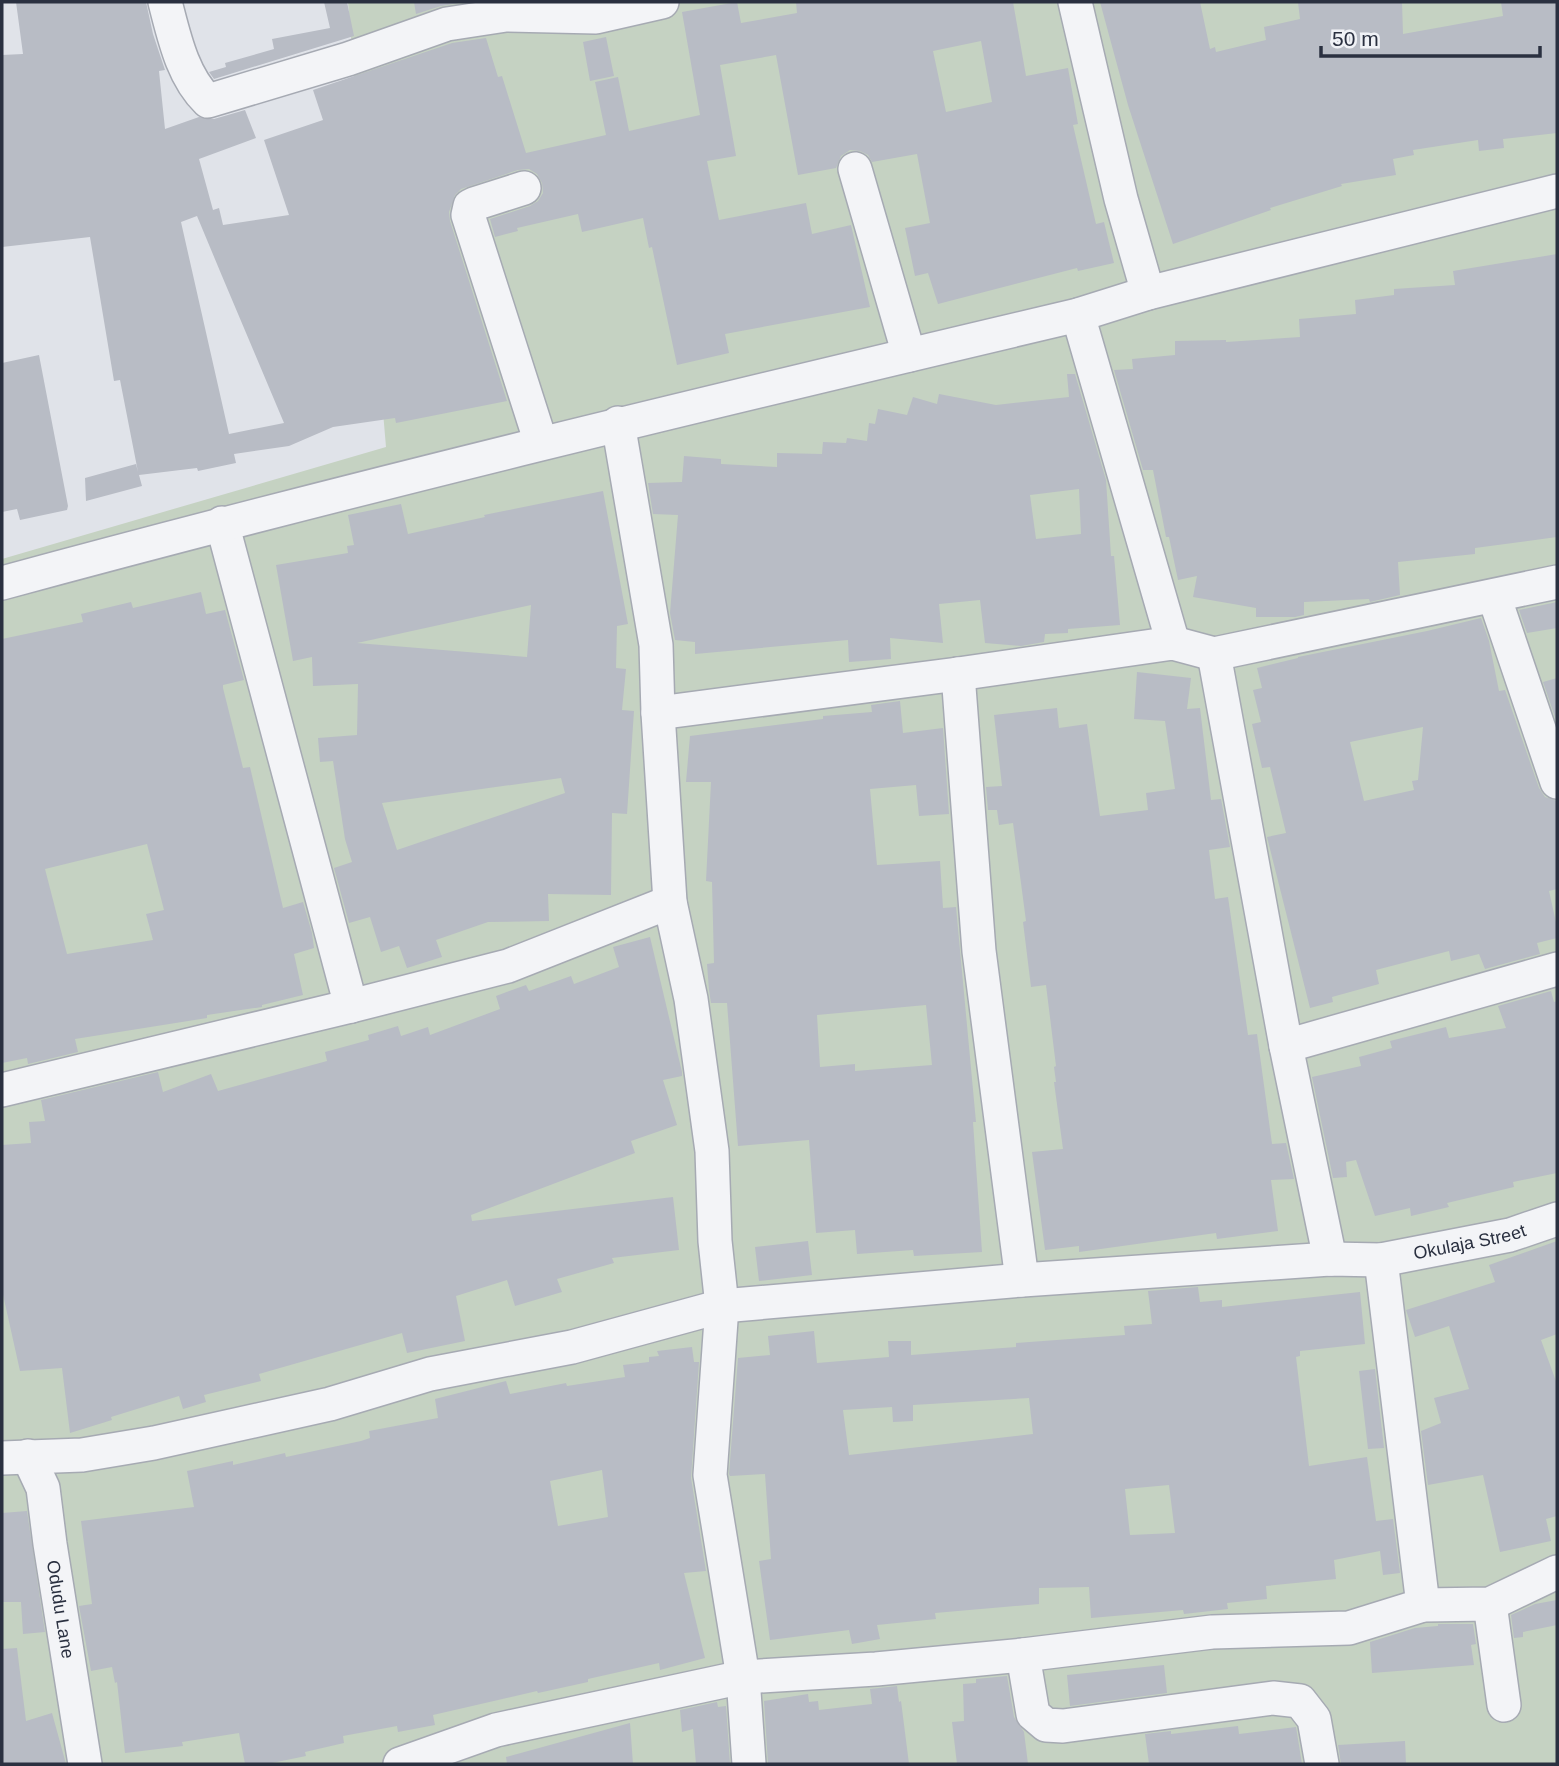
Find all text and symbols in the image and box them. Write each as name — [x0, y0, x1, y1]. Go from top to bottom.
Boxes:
scale bar — [1321, 14, 1540, 58]
text: 50 m — [1332, 27, 1379, 50]
street label: Okulaja Street — [1412, 1220, 1528, 1263]
street label: Odudu Lane — [43, 1559, 78, 1660]

